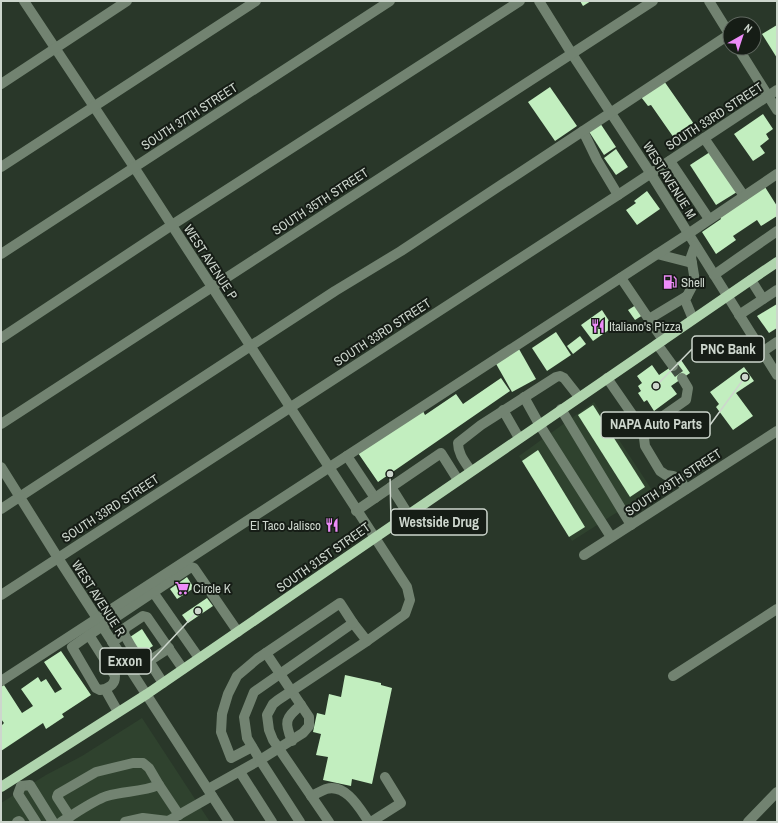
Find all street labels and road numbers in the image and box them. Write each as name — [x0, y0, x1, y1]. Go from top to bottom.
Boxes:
street label: SOUTH 33RD STREET — [662, 78, 767, 154]
street label: SOUTH 37TH STREET — [138, 79, 241, 154]
street label: WEST AVENUE M — [639, 138, 700, 222]
street label: SOUTH 35TH STREET — [269, 164, 372, 239]
street label: WEST AVENUE P — [180, 222, 241, 303]
street label: SOUTH 33RD STREET — [330, 294, 435, 370]
street label: SOUTH 29TH STREET — [622, 445, 725, 520]
street label: SOUTH 33RD STREET — [58, 470, 163, 546]
street label: SOUTH 31ST STREET — [273, 518, 374, 596]
street label: WEST AVENUE R — [68, 557, 129, 640]

